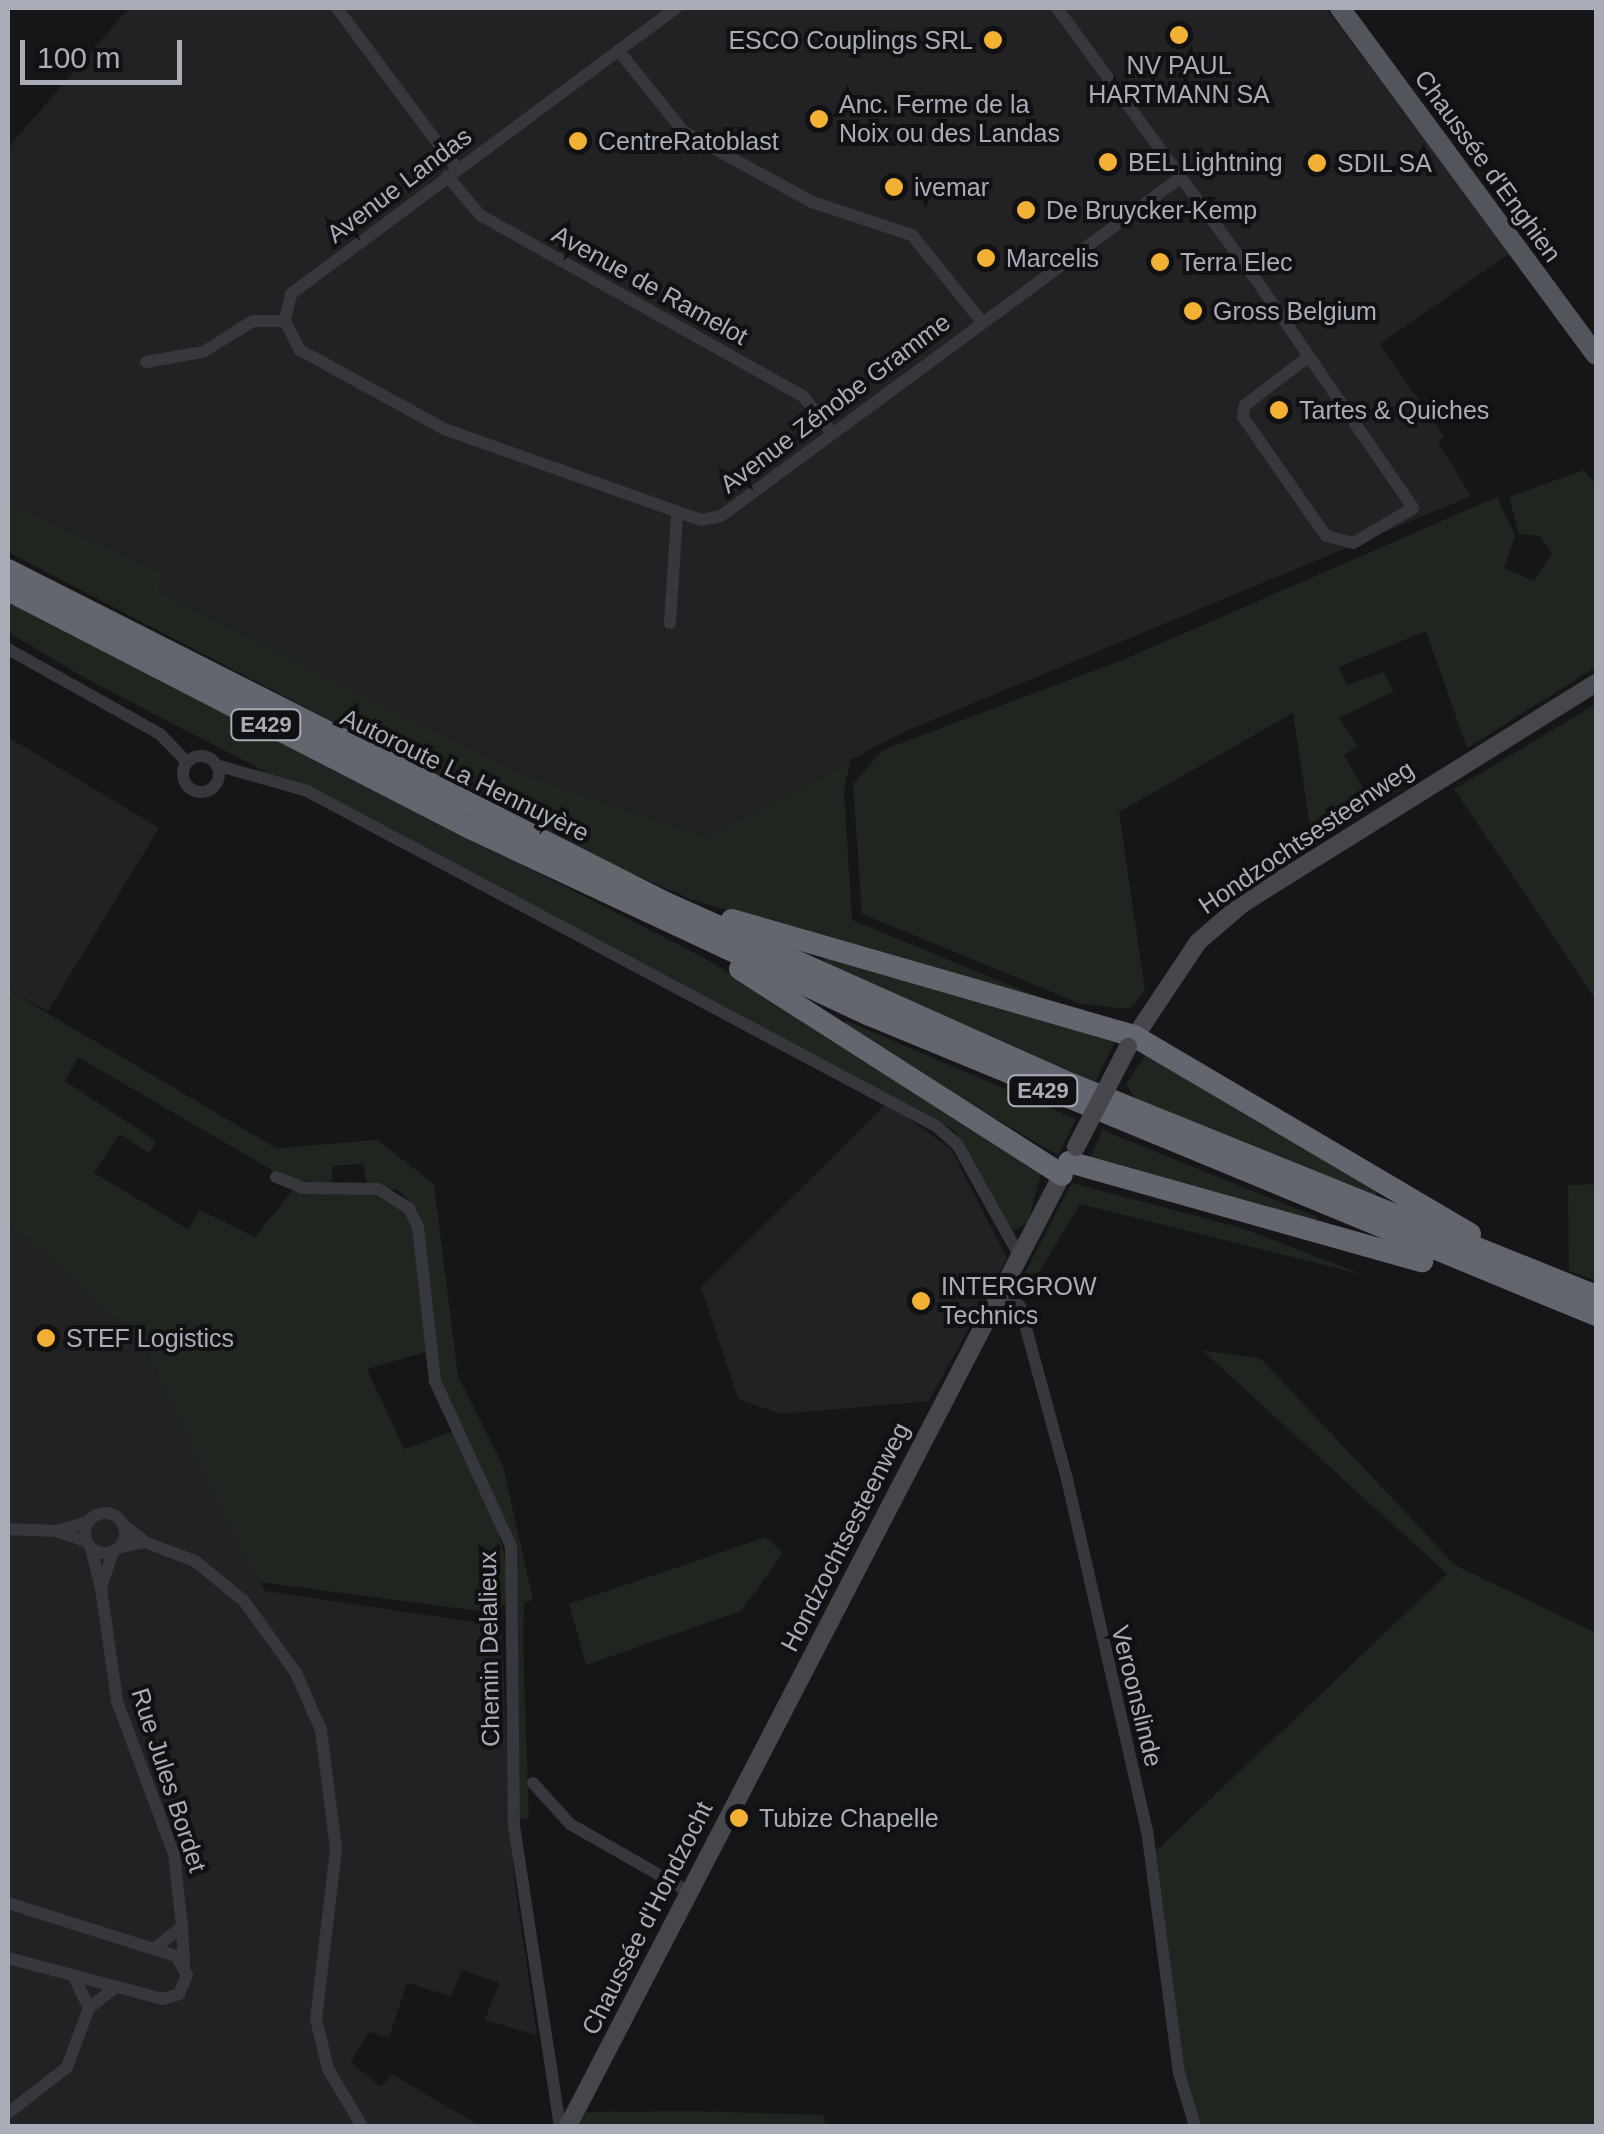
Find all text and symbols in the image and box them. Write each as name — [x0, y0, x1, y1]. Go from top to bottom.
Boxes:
scale bar — [25, 20, 188, 82]
marker: NV PAUL HARTMANN SA — [1168, 24, 1190, 46]
place label: ESCO Couplings SRL — [728, 25, 973, 55]
marker: ESCO Couplings SRL — [982, 29, 1004, 51]
text: 100 m — [37, 41, 120, 74]
place label: NV PAUL HARTMANN SA — [1088, 51, 1270, 110]
street label: Chaussée d'Enghien — [1408, 64, 1568, 268]
place label: Anc. Ferme de la Noix ou des Landas — [839, 90, 1060, 149]
marker: Anc. Ferme de la Noix ou des Landas — [808, 108, 830, 130]
street label: Avenue Landas — [321, 121, 477, 249]
place label: CentreRatoblast — [598, 126, 779, 156]
marker: CentreRatoblast — [567, 130, 589, 152]
place label: BEL Lightning — [1128, 147, 1284, 177]
place label: SDIL SA — [1337, 148, 1433, 178]
marker: BEL Lightning — [1097, 151, 1119, 173]
marker: SDIL SA — [1306, 152, 1328, 174]
place label: ivemar — [914, 172, 989, 202]
marker: ivemar — [883, 176, 905, 198]
place label: De Bruycker-Kemp — [1046, 195, 1257, 225]
marker: De Bruycker-Kemp — [1015, 199, 1037, 221]
street label: Avenue de Ramelot — [547, 219, 753, 351]
place label: Marcelis — [1006, 243, 1099, 273]
marker: Marcelis — [975, 247, 997, 269]
place label: Terra Elec — [1180, 247, 1293, 277]
marker: Terra Elec — [1149, 251, 1171, 273]
place label: Gross Belgium — [1213, 296, 1377, 326]
marker: Gross Belgium — [1182, 300, 1204, 322]
street label: Avenue Zénobe Gramme — [714, 307, 956, 499]
place label: Tartes & Quiches — [1299, 395, 1489, 425]
marker: Tartes & Quiches — [1268, 399, 1290, 421]
street label: Autoroute La Hennuyère — [336, 702, 594, 848]
road number: E429 — [228, 708, 304, 742]
street label: Hondzochtsesteenweg — [1193, 754, 1419, 920]
road number: E429 — [1006, 1074, 1080, 1108]
place label: INTERGROW Technics — [941, 1272, 1097, 1331]
marker: INTERGROW Technics — [910, 1290, 932, 1312]
place label: STEF Logistics — [66, 1323, 234, 1353]
marker: STEF Logistics — [35, 1327, 57, 1349]
street label: Hondzochtsesteenweg — [774, 1418, 916, 1656]
street label: Chemin Delalieux — [472, 1551, 506, 1747]
street label: Veroonslinde — [1105, 1622, 1169, 1770]
street label: Rue Jules Bordet — [125, 1684, 213, 1876]
street label: Chaussée d'Hondzocht — [575, 1796, 719, 2040]
place label: Tubize Chapelle — [759, 1803, 939, 1833]
marker: Tubize Chapelle — [728, 1807, 750, 1829]

